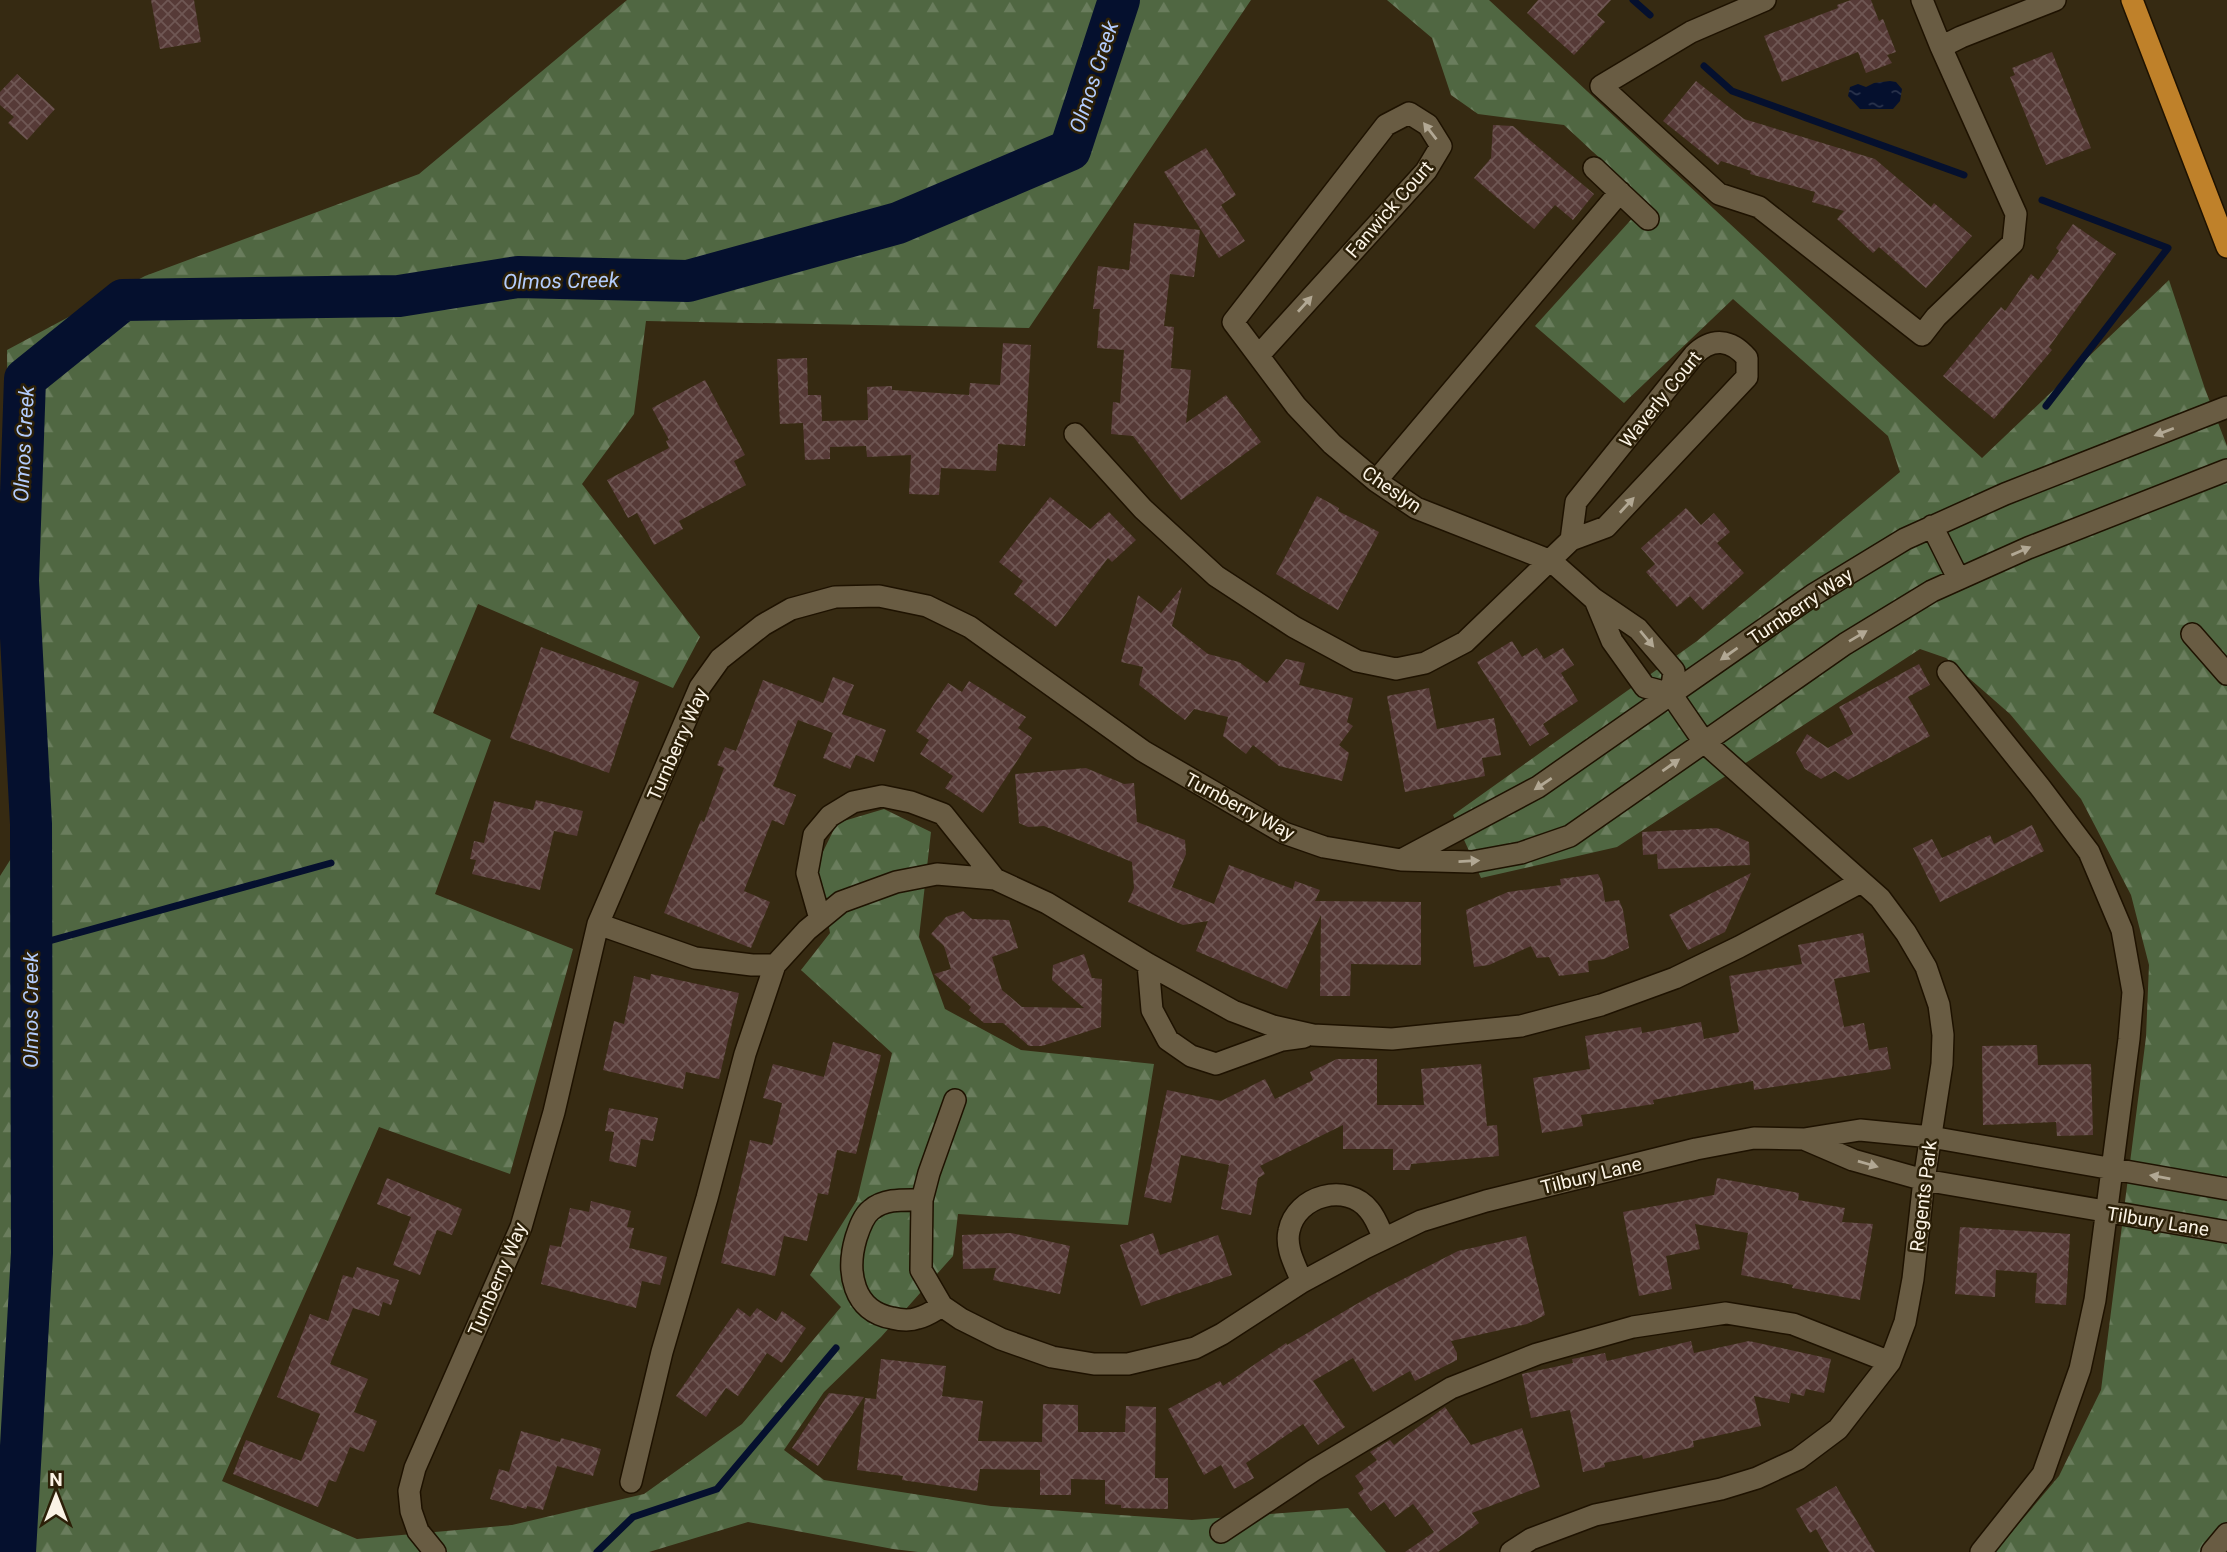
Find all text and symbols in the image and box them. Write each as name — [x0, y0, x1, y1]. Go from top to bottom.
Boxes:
water label: Olmos Creek — [1065, 17, 1124, 136]
one-way arrow — [1423, 122, 1437, 141]
street label: Fanwick Court — [1341, 156, 1438, 263]
water label: Olmos Creek — [503, 268, 620, 294]
one-way arrow — [1297, 296, 1313, 313]
street label: Waverly Court — [1614, 346, 1706, 452]
water label: Olmos Creek — [9, 385, 39, 503]
one-way arrow — [2153, 427, 2174, 438]
street label: Cheslyn — [1358, 461, 1426, 518]
one-way arrow — [1619, 497, 1635, 514]
one-way arrow — [2010, 546, 2031, 557]
street label: Turnberry Way — [1744, 563, 1857, 650]
one-way arrow — [1849, 629, 1868, 642]
one-way arrow — [1639, 630, 1654, 647]
one-way arrow — [1720, 647, 1738, 661]
street label: Turnberry Way — [642, 684, 713, 804]
one-way arrow — [1662, 758, 1680, 772]
street label: Turnberry Way — [1181, 768, 1299, 845]
one-way arrow — [1533, 777, 1552, 790]
one-way arrow — [1458, 855, 1480, 866]
water label: Olmos Creek — [19, 951, 43, 1068]
street label: Regents Park — [1905, 1139, 1942, 1253]
street label: Tilbury Lane — [1538, 1152, 1644, 1199]
one-way arrow — [1857, 1160, 1878, 1170]
one-way arrow — [2149, 1171, 2171, 1182]
street label: Tilbury Lane — [2105, 1202, 2211, 1241]
street label: Turnberry Way — [463, 1219, 532, 1339]
north arrow — [21, 1461, 91, 1531]
text: N — [49, 1468, 63, 1491]

